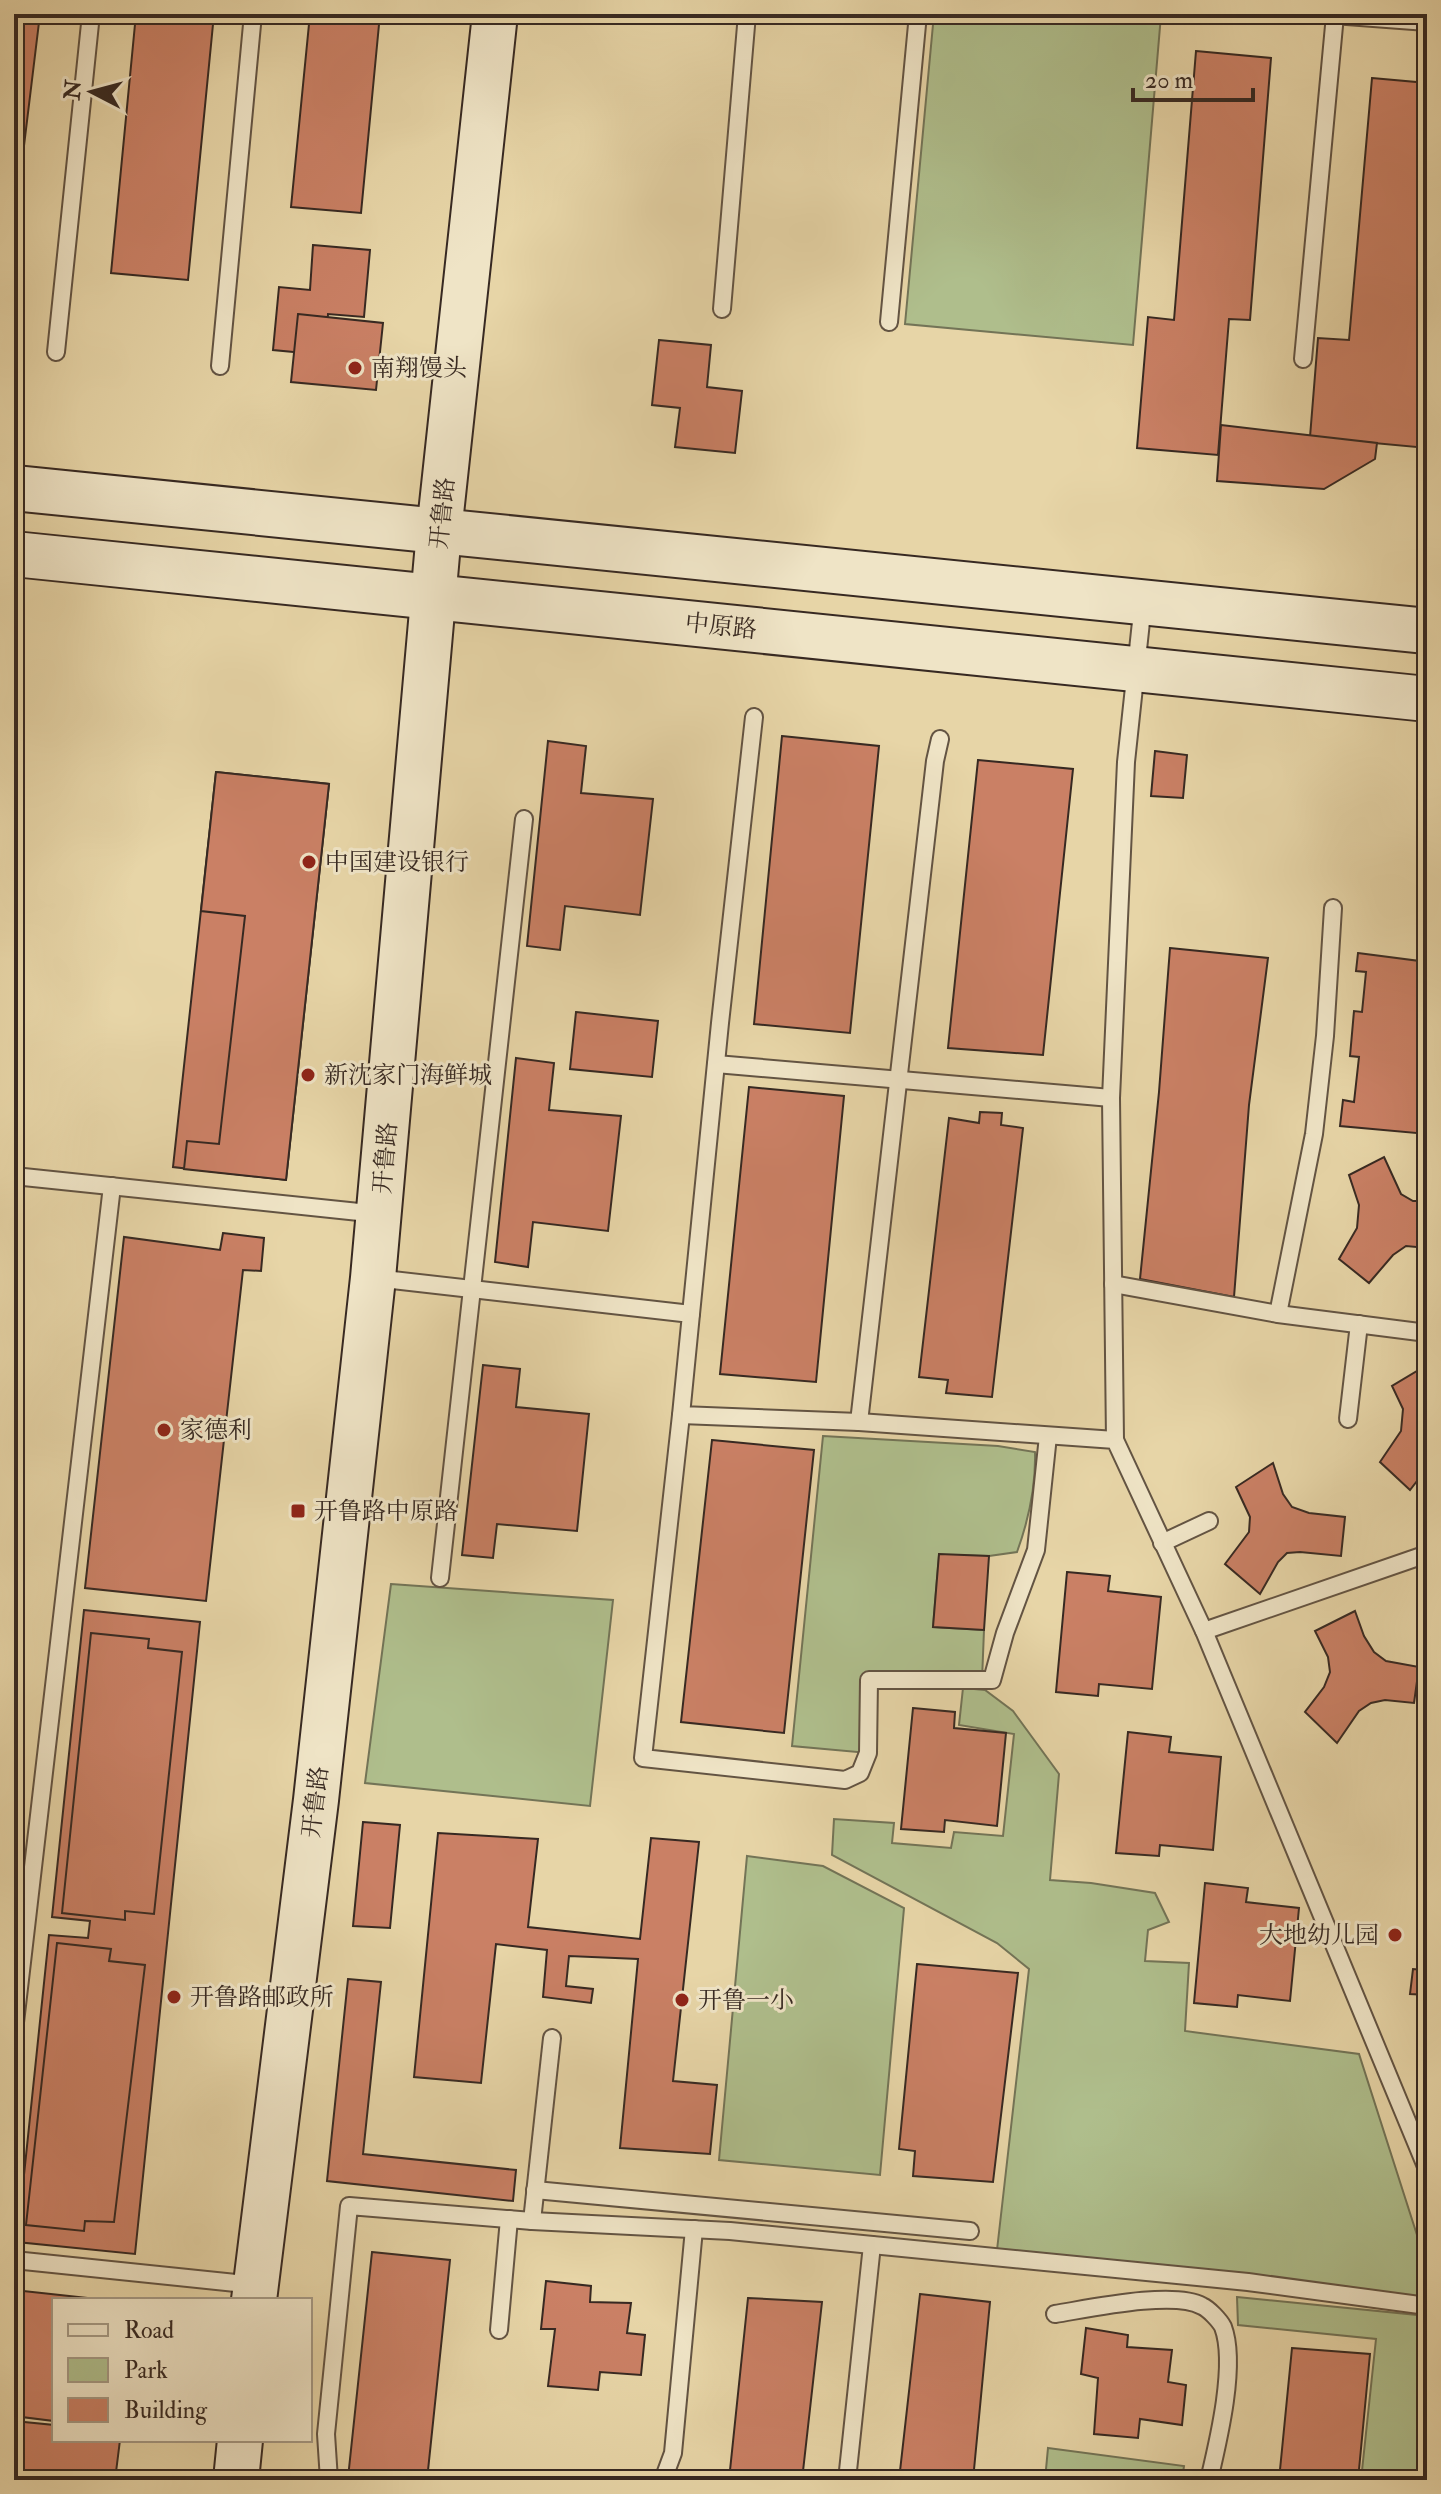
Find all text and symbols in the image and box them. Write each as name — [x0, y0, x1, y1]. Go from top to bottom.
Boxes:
north arrow — [52, 52, 132, 132]
scale bar — [1133, 52, 1253, 102]
text: 20 m — [1145, 65, 1194, 96]
text: N — [58, 78, 88, 102]
place label: 南翔馒头 — [371, 353, 467, 384]
marker: 南翔馒头 — [346, 359, 364, 377]
street label: 开鲁路 — [423, 476, 462, 550]
street label: 中原路 — [684, 607, 758, 646]
place label: 中国建设银行 — [325, 847, 469, 878]
marker: 中国建设银行 — [300, 853, 318, 871]
place label: 新沈家门海鲜城 — [324, 1060, 492, 1091]
marker: 新沈家门海鲜城 — [299, 1066, 317, 1084]
street label: 开鲁路 — [367, 1121, 404, 1195]
place label: 家德利 — [180, 1415, 252, 1446]
marker: 家德利 — [155, 1421, 173, 1439]
place label: 开鲁路中原路 — [314, 1496, 458, 1527]
marker: 开鲁路中原路 — [289, 1502, 307, 1520]
street label: 开鲁路 — [296, 1764, 335, 1840]
place label: 大地幼儿园 — [1259, 1920, 1379, 1951]
marker: 大地幼儿园 — [1386, 1926, 1404, 1944]
place label: 开鲁路邮政所 — [190, 1982, 334, 2013]
place label: 开鲁一小 — [698, 1985, 794, 2016]
marker: 开鲁路邮政所 — [165, 1988, 183, 2006]
marker: 开鲁一小 — [673, 1991, 691, 2009]
legend — [52, 2298, 312, 2442]
text: Road — [124, 2315, 174, 2346]
text: Park — [124, 2355, 168, 2386]
text: Building — [124, 2395, 208, 2426]

